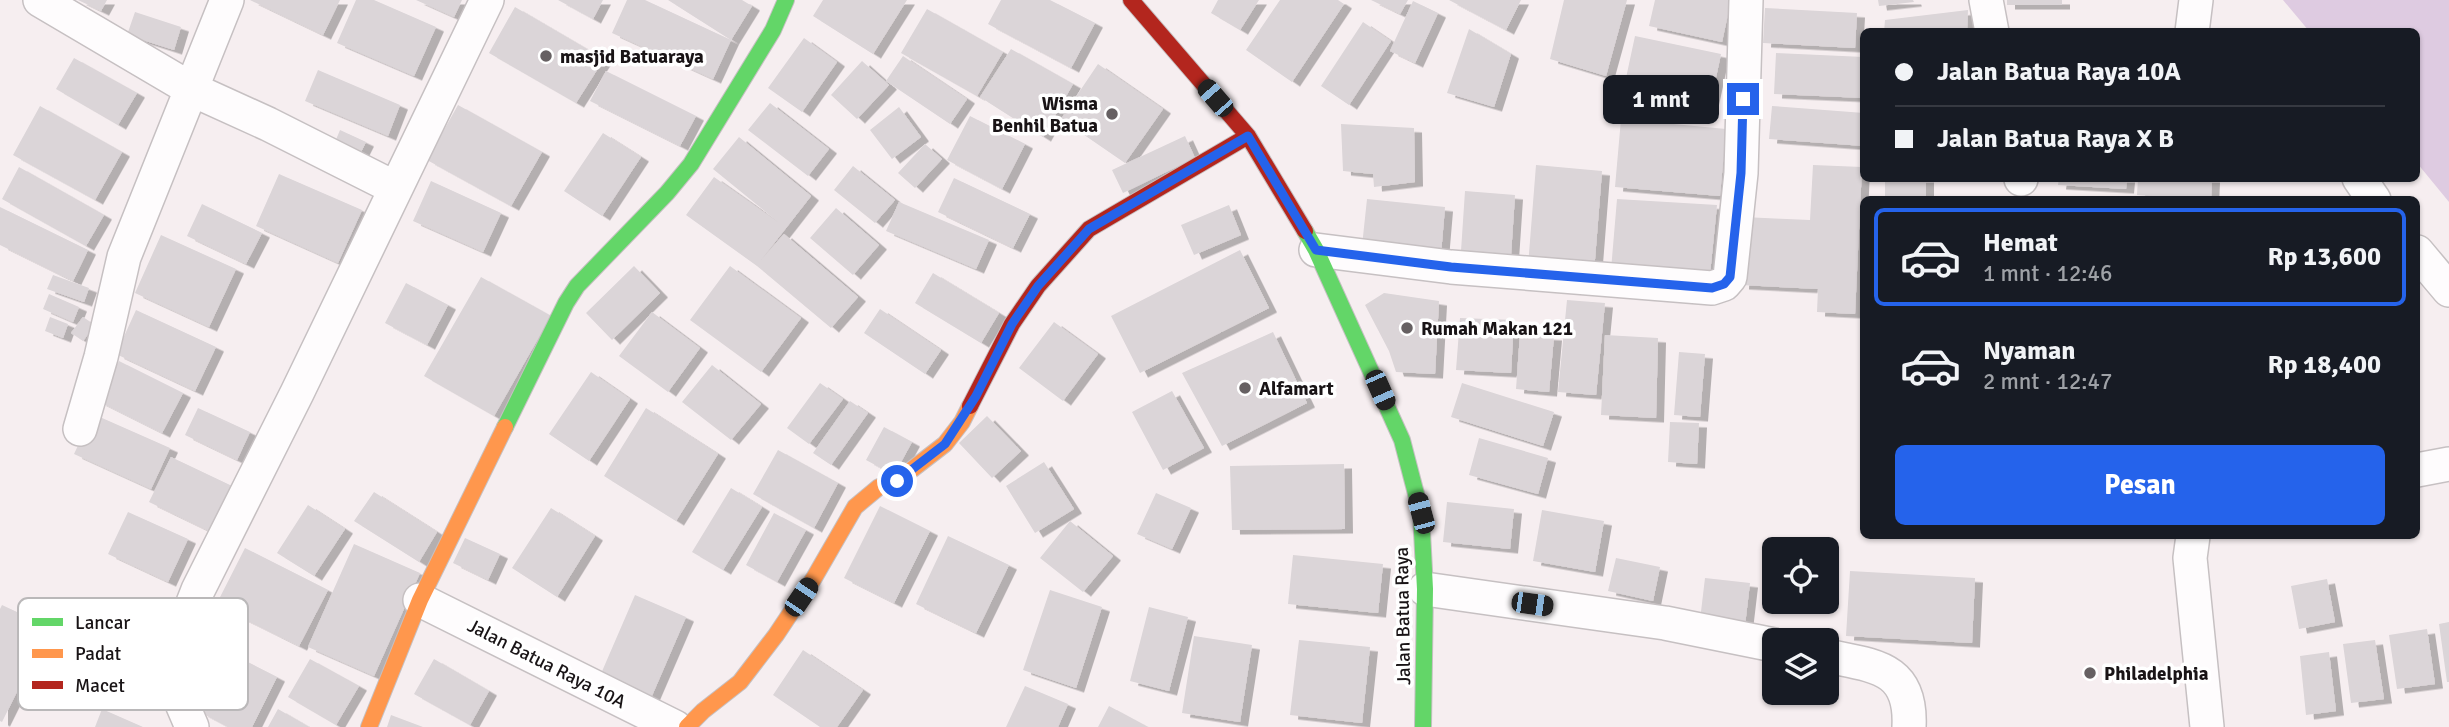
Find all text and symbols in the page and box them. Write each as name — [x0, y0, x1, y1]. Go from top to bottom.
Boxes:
place label: masjid Batuaraya — [560, 45, 704, 69]
marker: masjid Batuaraya — [538, 48, 554, 64]
text: Jalan Batua Raya 10A — [1937, 56, 2181, 88]
callout: 1 mnt — [1603, 74, 1718, 124]
car — [1194, 75, 1237, 121]
route end — [1727, 83, 1759, 115]
text: 1 mnt — [1632, 85, 1690, 114]
place label: Wisma Benhil Batua — [992, 92, 1098, 138]
marker: Wisma Benhil Batua — [1104, 106, 1120, 122]
text: Jalan Batua Raya X B — [1937, 123, 2174, 155]
icon: car — [1899, 226, 1962, 289]
text: Hemat — [1983, 227, 2058, 259]
text: Rp 13,600 — [2267, 241, 2381, 273]
text: 1 mnt · 12:46 — [1983, 259, 2112, 288]
place label: Rumah Makan 121 — [1421, 317, 1573, 341]
marker: Rumah Makan 121 — [1399, 320, 1415, 336]
icon: car — [1899, 334, 1962, 397]
text: Nyaman — [1983, 335, 2076, 367]
text: Rp 18,400 — [2267, 349, 2381, 381]
car — [1362, 367, 1399, 413]
text: 2 mnt · 12:47 — [1983, 367, 2112, 396]
place label: Alfamart — [1259, 377, 1334, 401]
marker: Alfamart — [1237, 380, 1253, 396]
button: Pesan — [1895, 445, 2385, 525]
route start — [881, 465, 913, 497]
car — [1406, 490, 1437, 536]
map controls — [1762, 537, 1839, 705]
button: locate — [1762, 537, 1839, 614]
street label: Jalan Batua Raya — [1390, 547, 1416, 685]
car — [781, 574, 822, 620]
car — [1510, 591, 1555, 617]
legend — [18, 598, 248, 710]
text: Lancar — [75, 611, 130, 635]
street label: Jalan Batua Raya 10A — [463, 614, 630, 714]
button: layers — [1762, 628, 1839, 705]
text: Padat — [75, 642, 121, 666]
place label: Philadelphia — [2104, 662, 2209, 686]
marker: Philadelphia — [2082, 665, 2098, 681]
text: Macet — [75, 674, 125, 698]

